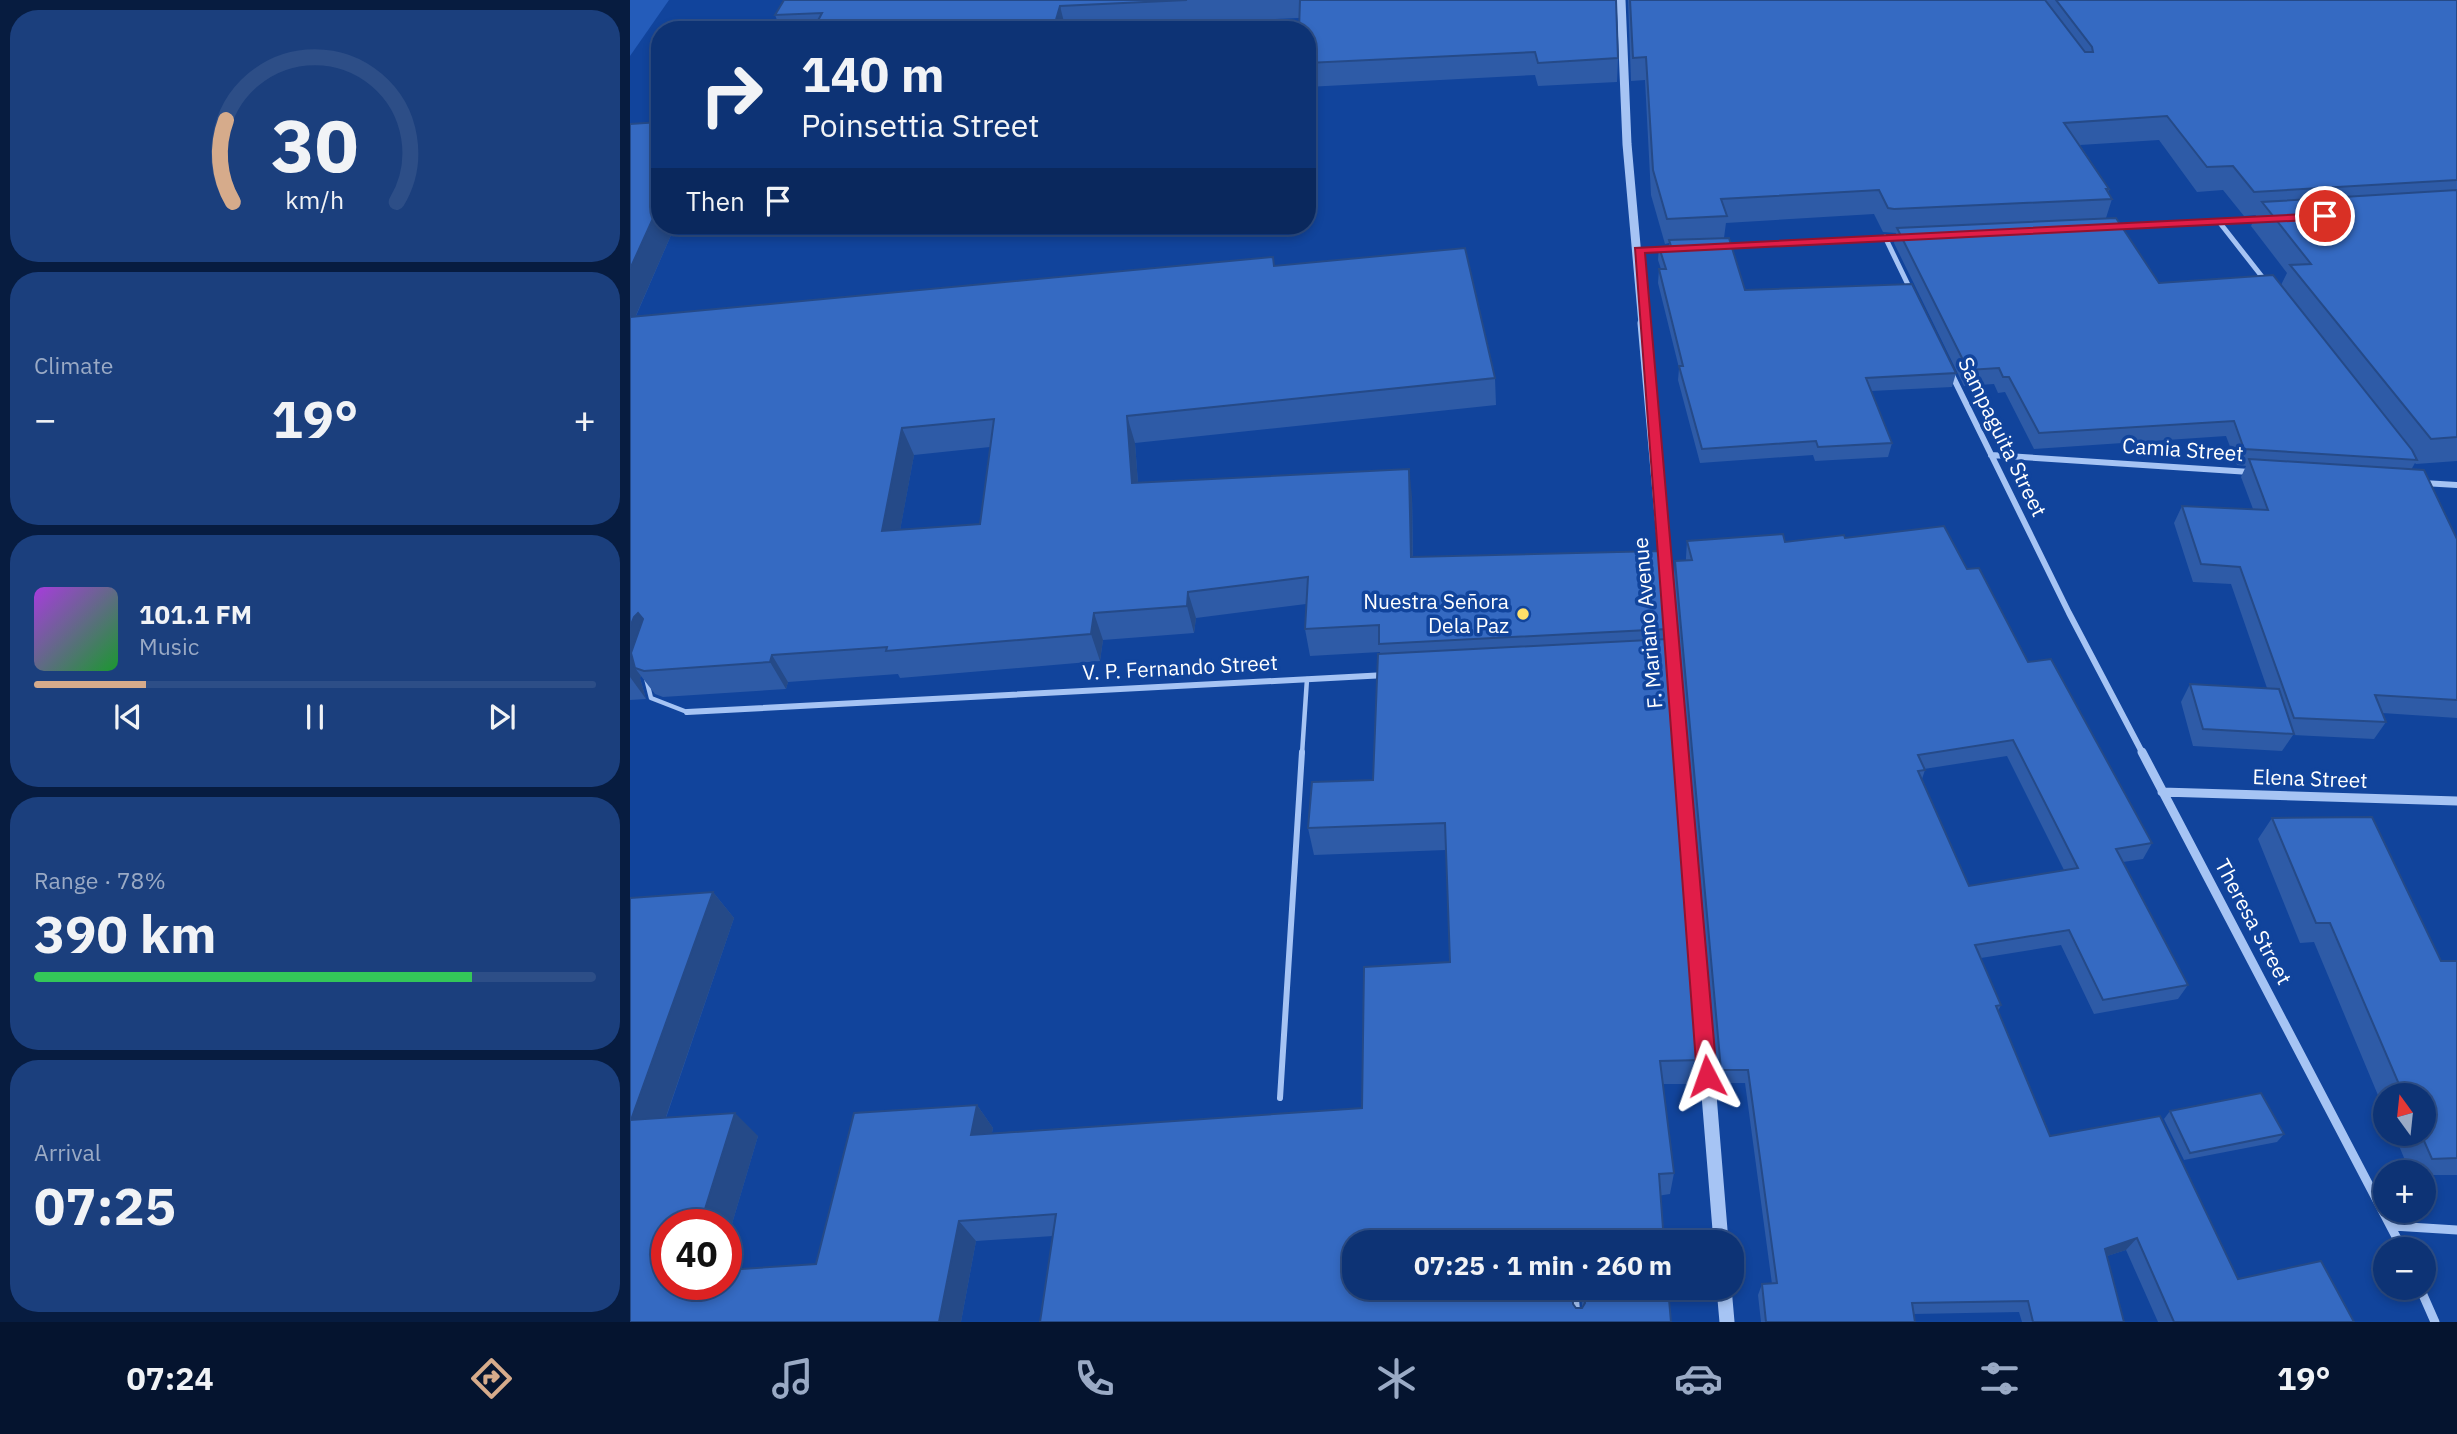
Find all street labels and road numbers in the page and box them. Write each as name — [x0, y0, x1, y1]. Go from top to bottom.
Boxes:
street label: Sampaguita Street — [1952, 352, 2054, 521]
street label: Camia Street — [2121, 431, 2245, 467]
street label: F. Mariano Avenue — [1626, 536, 1668, 710]
street label: V. P. Fernando Street — [1082, 648, 1278, 686]
street label: Elena Street — [2252, 762, 2368, 794]
street label: Theresa Street — [2209, 854, 2299, 989]

